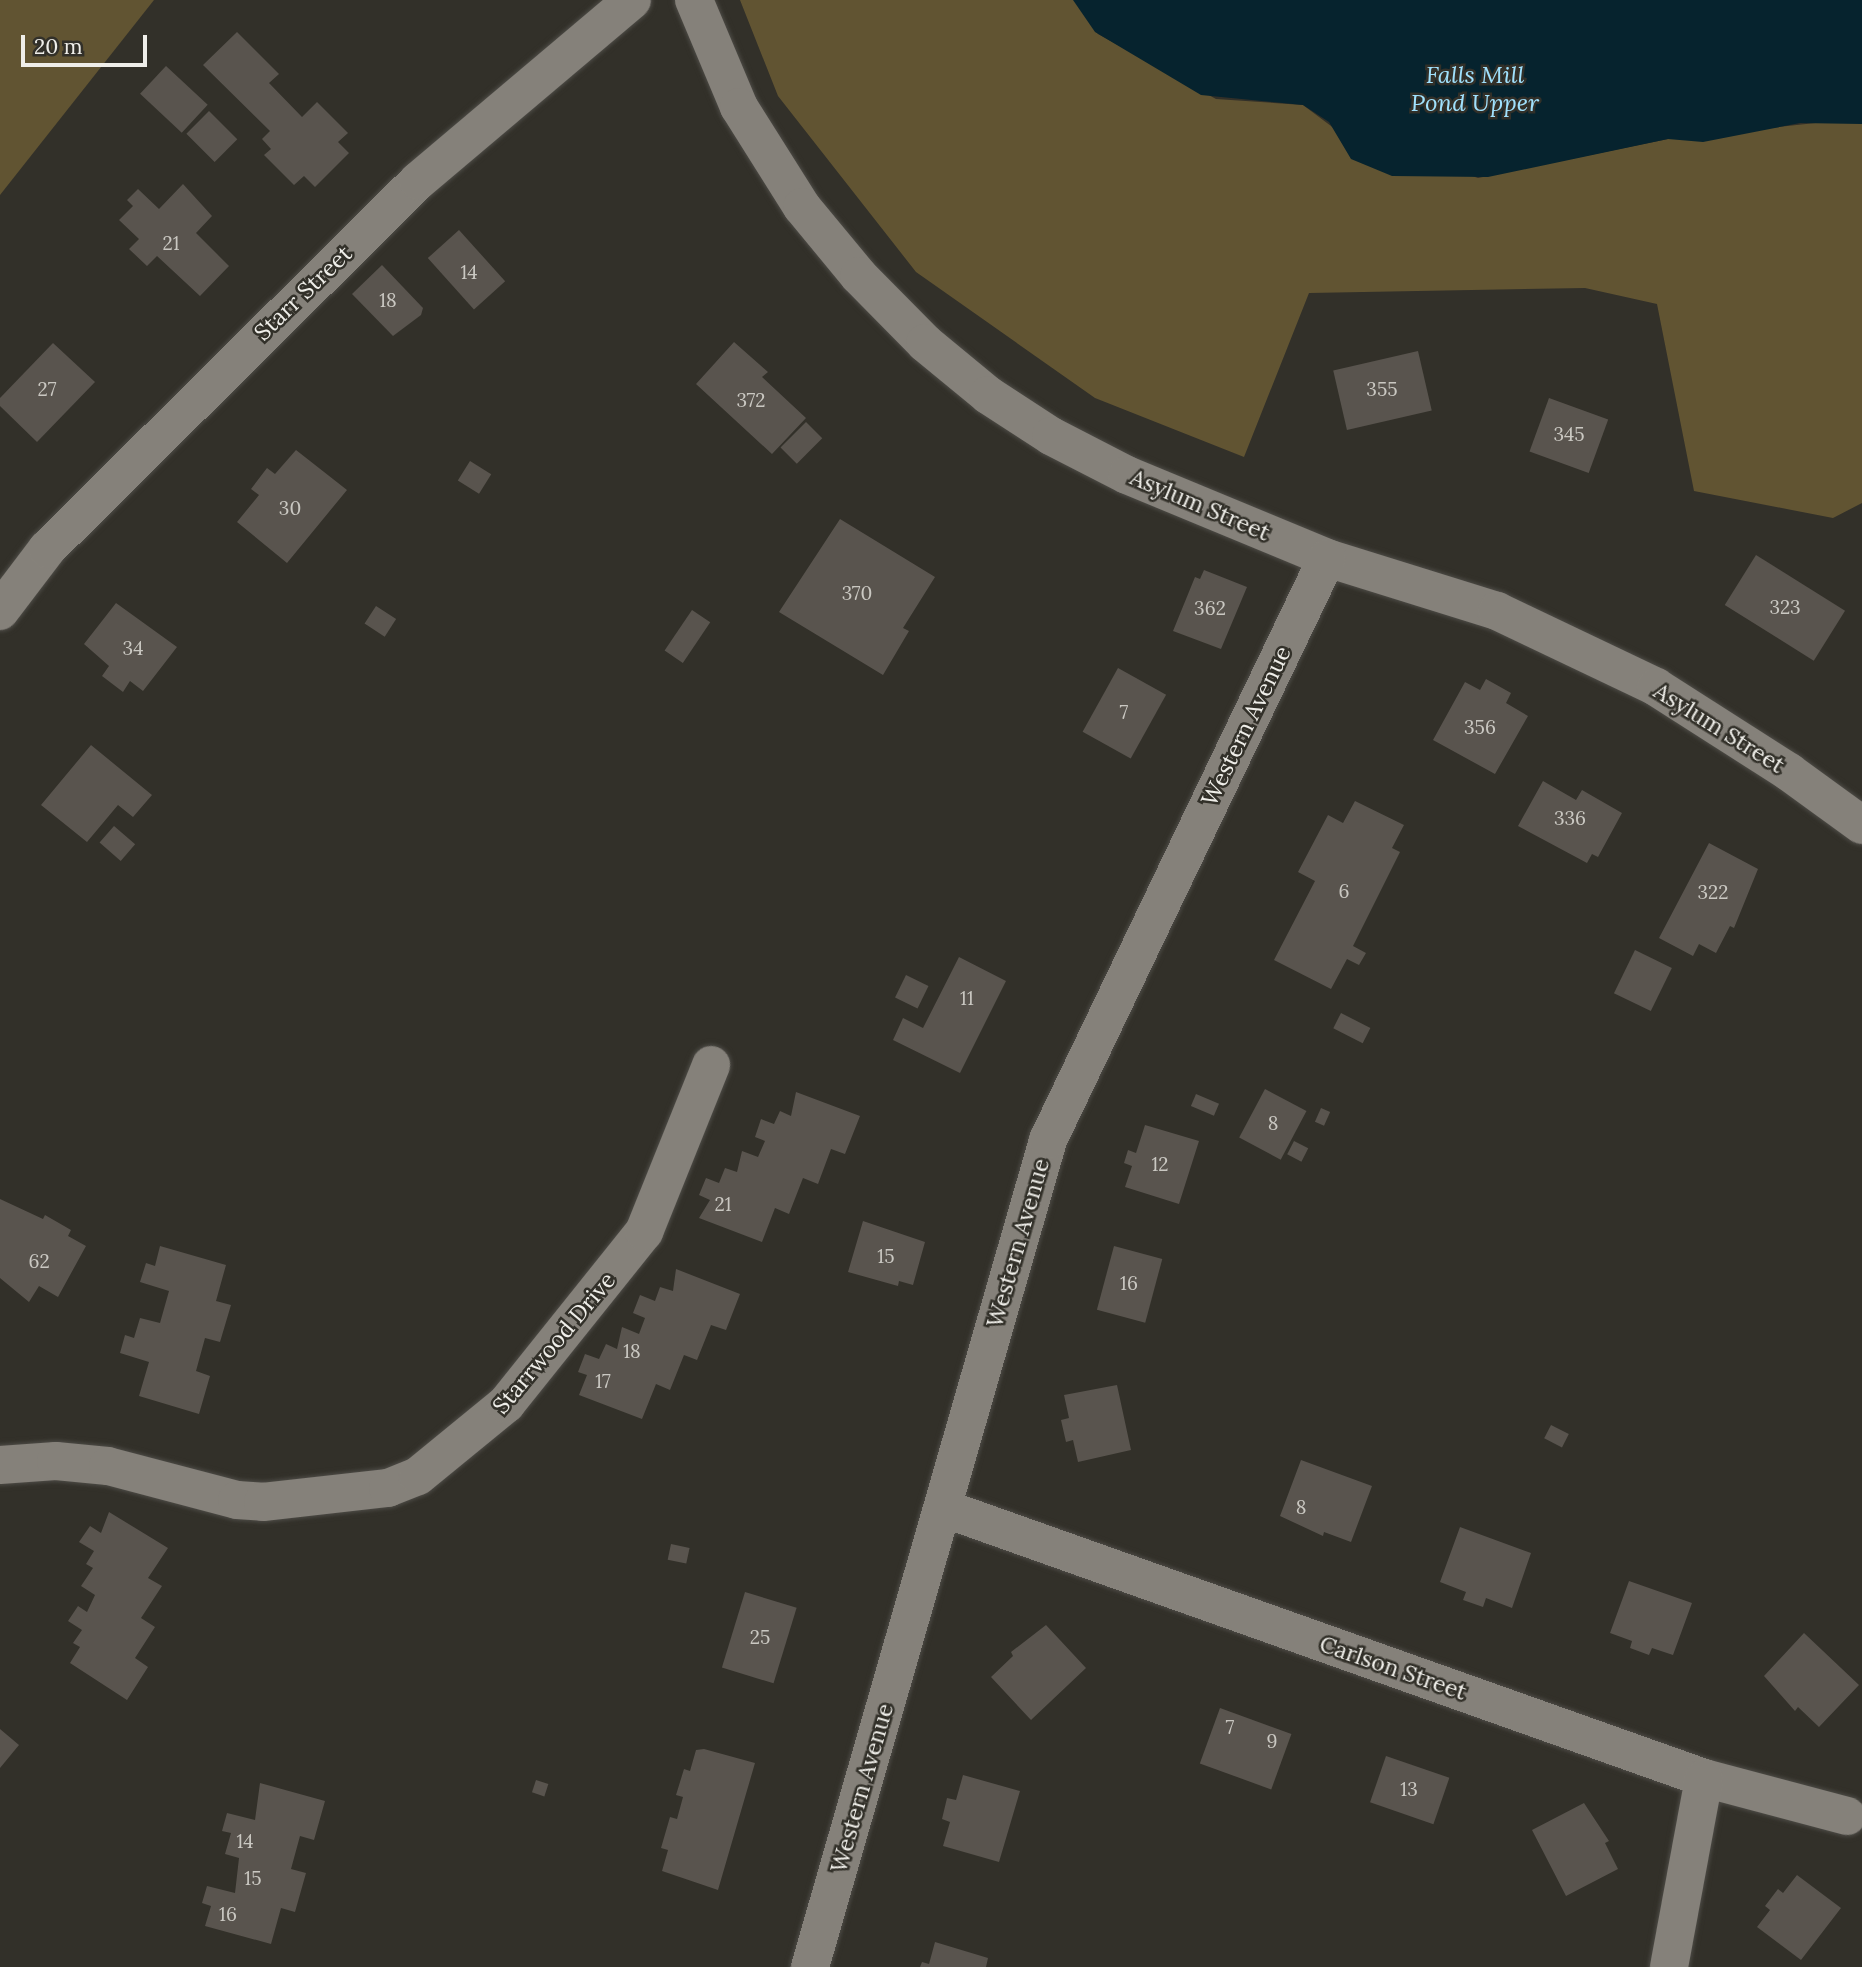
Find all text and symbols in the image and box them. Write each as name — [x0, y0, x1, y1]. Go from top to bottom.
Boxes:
scale bar — [24, 21, 150, 65]
text: 20 m — [34, 33, 83, 60]
water label: Falls Mill Pond Upper — [1411, 61, 1539, 117]
house number: 21 — [162, 233, 180, 255]
street label: Starr Street — [248, 240, 358, 346]
house number: 14 — [460, 262, 478, 284]
house number: 18 — [379, 290, 397, 312]
house number: 27 — [38, 379, 56, 401]
house number: 355 — [1366, 379, 1398, 401]
house number: 372 — [736, 390, 766, 412]
house number: 345 — [1553, 424, 1585, 446]
street label: Asylum Street — [1126, 463, 1274, 547]
house number: 30 — [279, 498, 301, 520]
house number: 370 — [842, 583, 872, 605]
house number: 323 — [1769, 597, 1801, 619]
house number: 362 — [1194, 598, 1226, 620]
house number: 34 — [123, 638, 143, 660]
street label: Western Avenue — [1195, 642, 1297, 810]
street label: Asylum Street — [1649, 677, 1789, 779]
house number: 7 — [1120, 702, 1128, 724]
house number: 356 — [1464, 717, 1496, 739]
house number: 336 — [1554, 808, 1586, 830]
house number: 6 — [1339, 881, 1349, 903]
house number: 322 — [1698, 882, 1728, 904]
house number: 11 — [960, 988, 974, 1010]
house number: 8 — [1268, 1113, 1278, 1135]
house number: 12 — [1151, 1154, 1169, 1176]
street label: Western Avenue — [981, 1155, 1055, 1331]
house number: 21 — [714, 1194, 732, 1216]
house number: 15 — [877, 1246, 895, 1268]
house number: 62 — [28, 1251, 50, 1273]
street label: Starrwood Drive — [487, 1267, 621, 1419]
house number: 16 — [1120, 1273, 1138, 1295]
house number: 18 — [623, 1341, 641, 1363]
house number: 17 — [595, 1371, 611, 1393]
house number: 8 — [1296, 1497, 1306, 1519]
house number: 25 — [750, 1627, 770, 1649]
street label: Carlson Street — [1316, 1630, 1470, 1706]
street label: Western Avenue — [825, 1700, 899, 1876]
house number: 7 — [1226, 1717, 1234, 1739]
house number: 9 — [1267, 1731, 1277, 1753]
house number: 13 — [1400, 1779, 1418, 1801]
house number: 14 — [236, 1831, 254, 1853]
house number: 15 — [244, 1868, 262, 1890]
house number: 16 — [219, 1904, 237, 1926]

